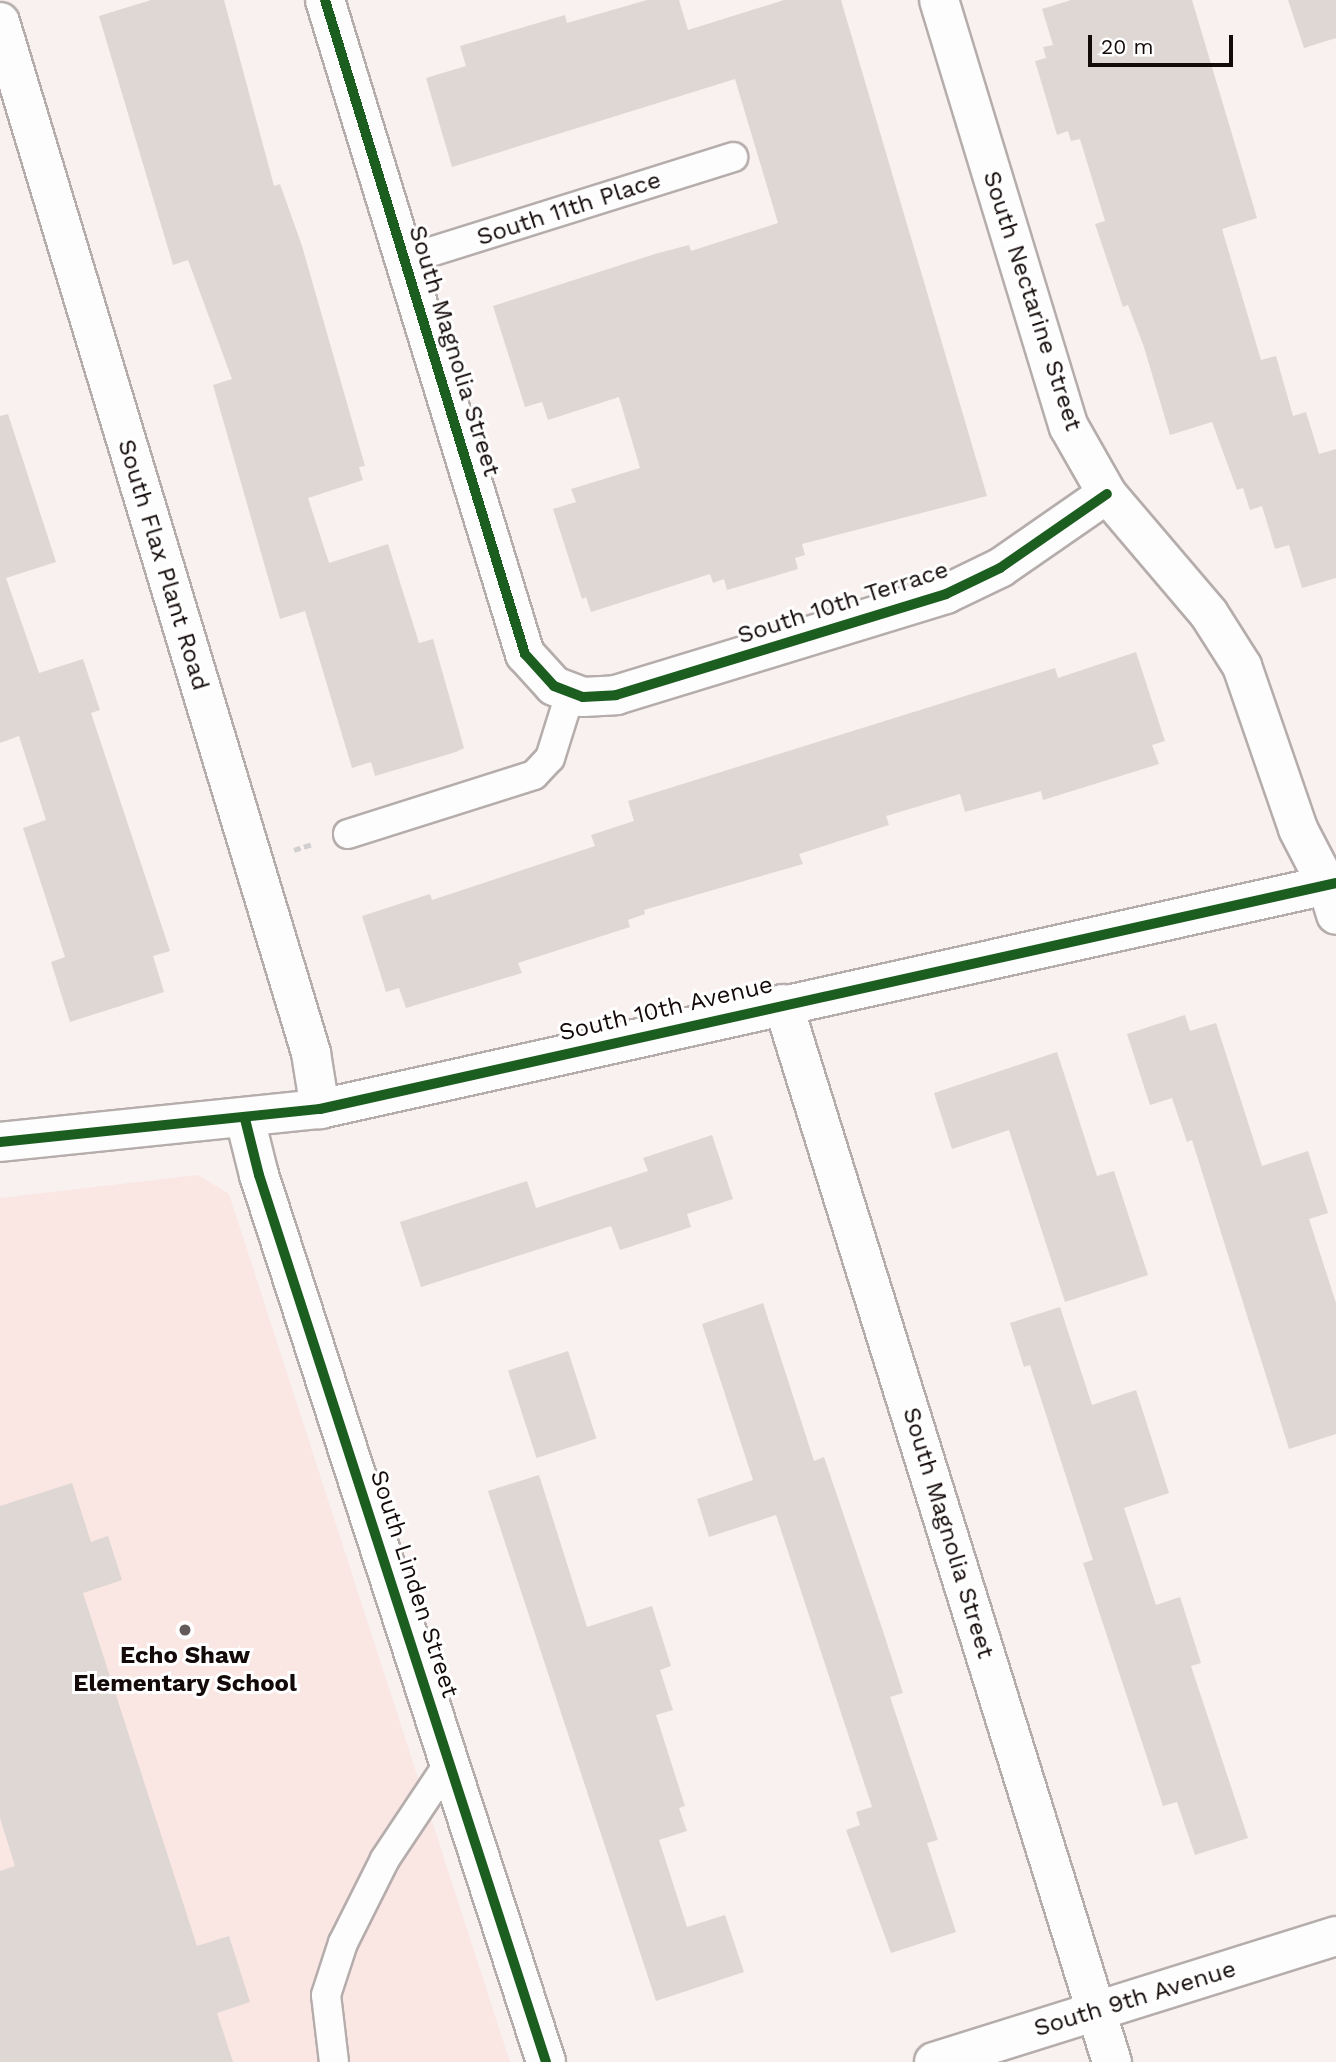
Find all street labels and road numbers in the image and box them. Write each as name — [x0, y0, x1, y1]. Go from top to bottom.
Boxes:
street label: South 11th Place — [473, 166, 665, 252]
street label: South Nectarine Street — [976, 168, 1088, 434]
street label: South Magnolia Street — [402, 222, 506, 480]
street label: South Flax Plant Road — [111, 436, 215, 694]
street label: South 10th Terrace — [734, 555, 952, 651]
street label: South 10th Avenue — [556, 970, 776, 1048]
street label: South Magnolia Street — [896, 1404, 1000, 1662]
street label: South Linden Street — [364, 1467, 464, 1701]
street label: South 9th Avenue — [1030, 1954, 1240, 2044]

